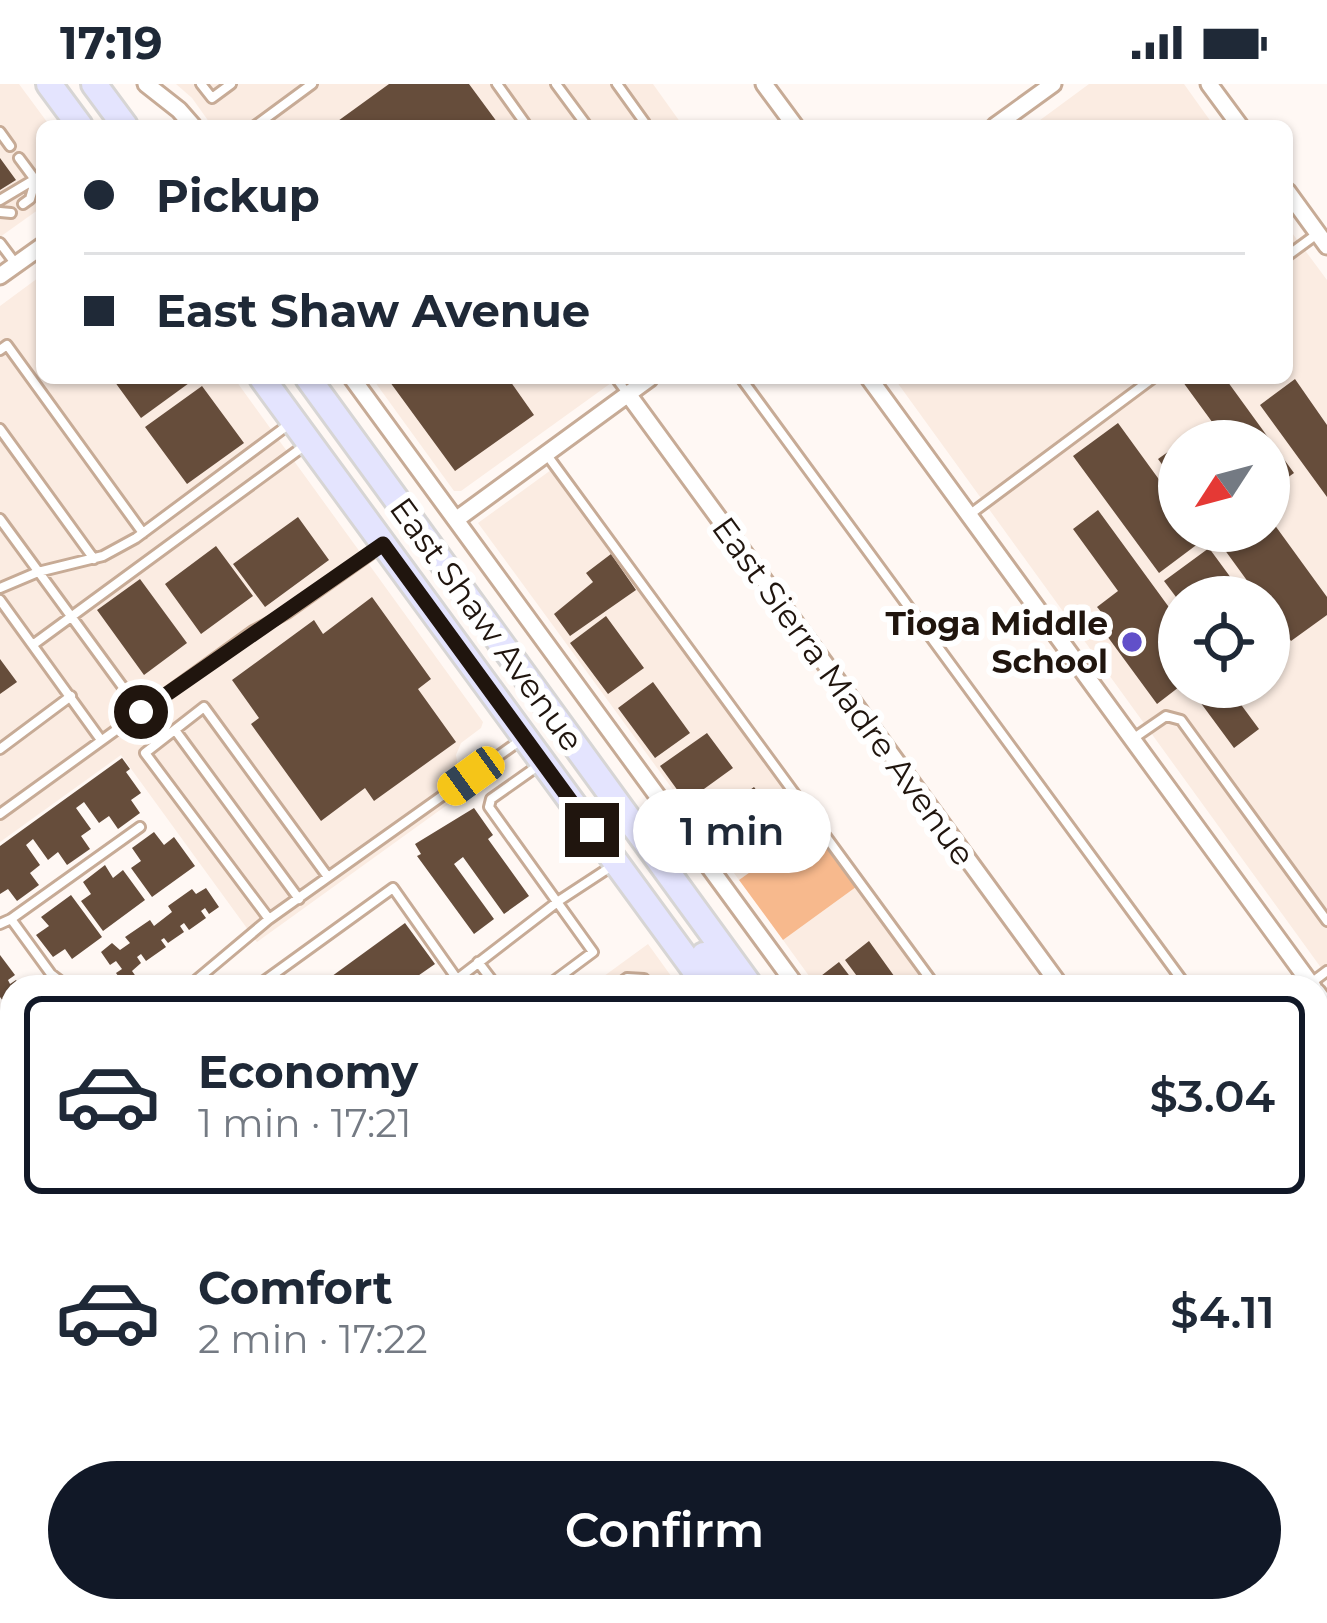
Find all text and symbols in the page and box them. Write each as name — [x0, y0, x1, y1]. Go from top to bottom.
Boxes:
text: 17:19 — [60, 15, 163, 70]
text: Pickup — [156, 168, 320, 223]
text: East Shaw Avenue — [156, 283, 590, 338]
north arrow — [1158, 420, 1290, 552]
map controls — [1158, 420, 1290, 708]
street label: East Shaw Avenue — [382, 490, 592, 758]
street label: East Sierra Madre Avenue — [704, 509, 984, 873]
button: locate — [1158, 576, 1290, 708]
place label: Tioga Middle School — [885, 603, 1108, 681]
marker: Tioga Middle School — [1119, 629, 1145, 655]
route start — [114, 685, 168, 739]
car — [431, 740, 511, 812]
callout: 1 min — [634, 788, 832, 872]
route end — [565, 803, 619, 857]
text: 1 min — [680, 807, 784, 855]
icon: car — [54, 1041, 162, 1149]
text: Economy — [198, 1044, 418, 1099]
text: $3.04 — [1149, 1068, 1275, 1123]
text: 1 min · 17:21 — [198, 1099, 412, 1147]
icon: car — [54, 1257, 162, 1365]
text: Comfort — [198, 1260, 393, 1315]
text: $4.11 — [1170, 1284, 1275, 1339]
text: 2 min · 17:22 — [198, 1315, 428, 1363]
button: Confirm — [48, 1461, 1281, 1599]

